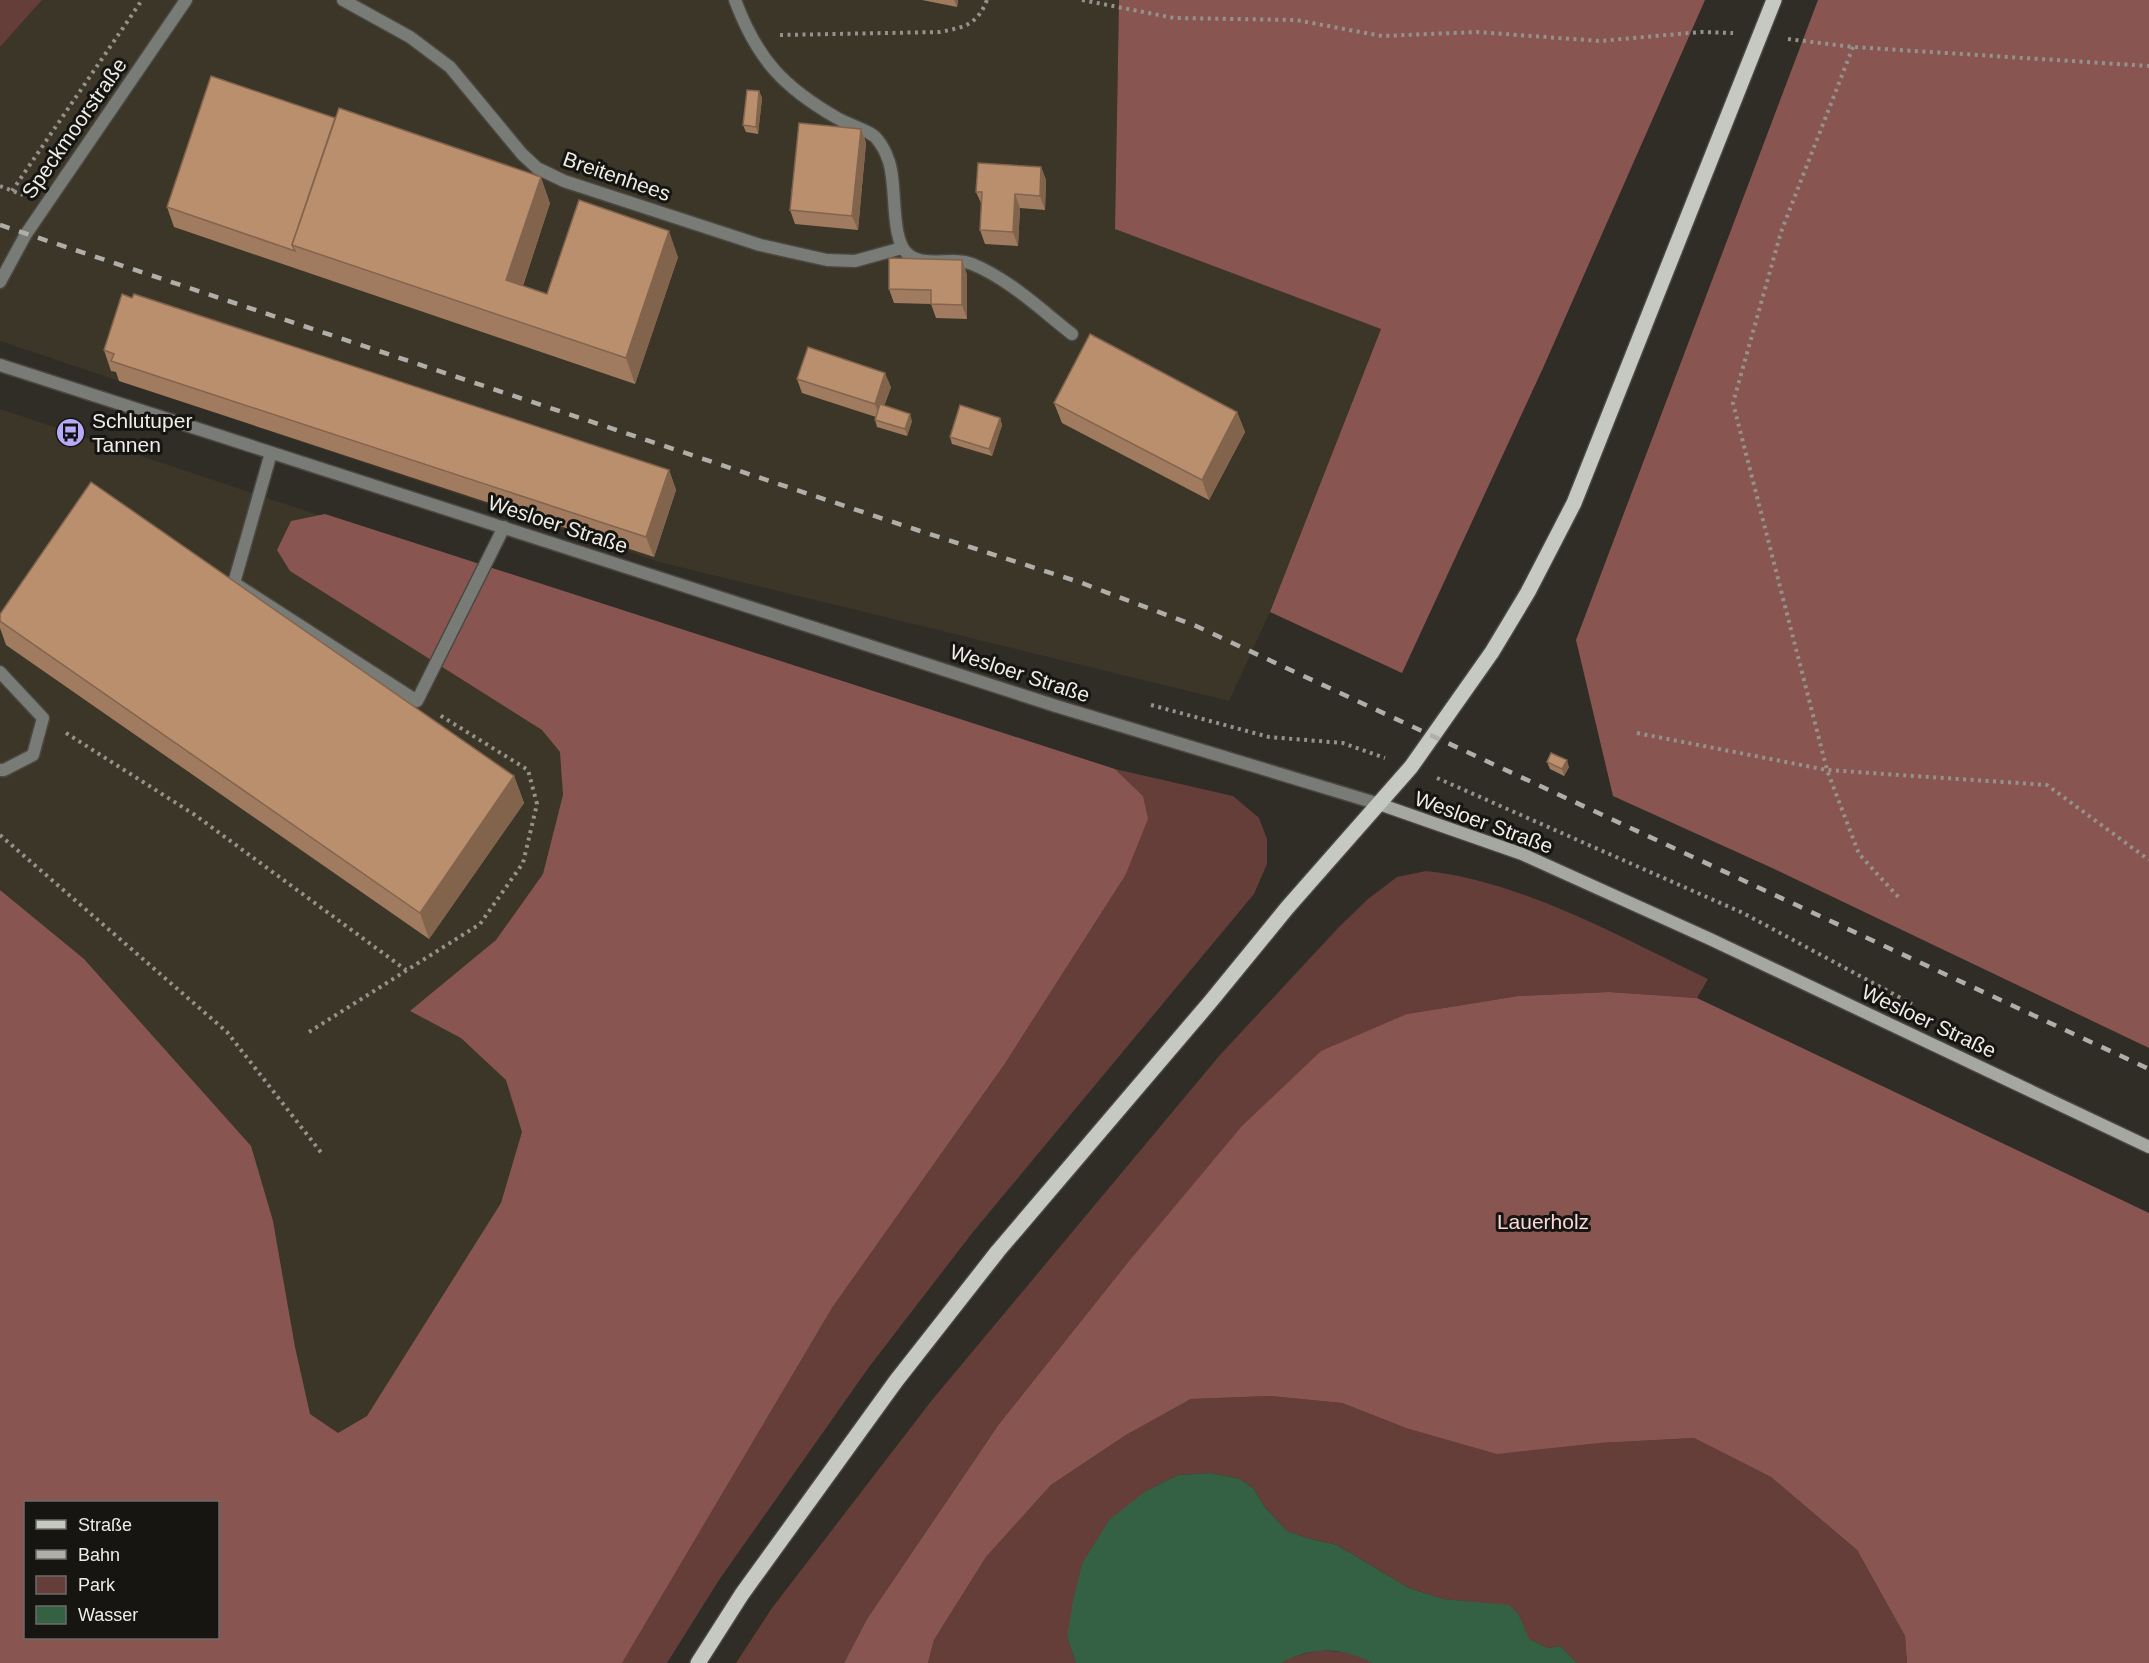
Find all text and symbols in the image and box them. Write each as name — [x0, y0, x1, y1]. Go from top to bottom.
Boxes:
street label: Speckmoorstraße — [17, 54, 131, 202]
street label: Breitenhees — [560, 147, 674, 205]
place label: Schlutuper Tannen — [92, 409, 192, 456]
bus stop icon: Schlutuper Tannen — [55, 416, 87, 448]
street label: Wesloer Straße — [485, 491, 631, 557]
street label: Wesloer Straße — [947, 640, 1093, 706]
street label: Wesloer Straße — [1412, 786, 1556, 858]
street label: Wesloer Straße — [1858, 980, 2000, 1062]
park label: Lauerholz — [1497, 1210, 1589, 1233]
legend — [24, 1501, 219, 1639]
text: Straße — [78, 1515, 132, 1535]
text: Bahn — [78, 1545, 120, 1565]
text: Park — [78, 1575, 116, 1595]
text: Wasser — [78, 1605, 138, 1625]

